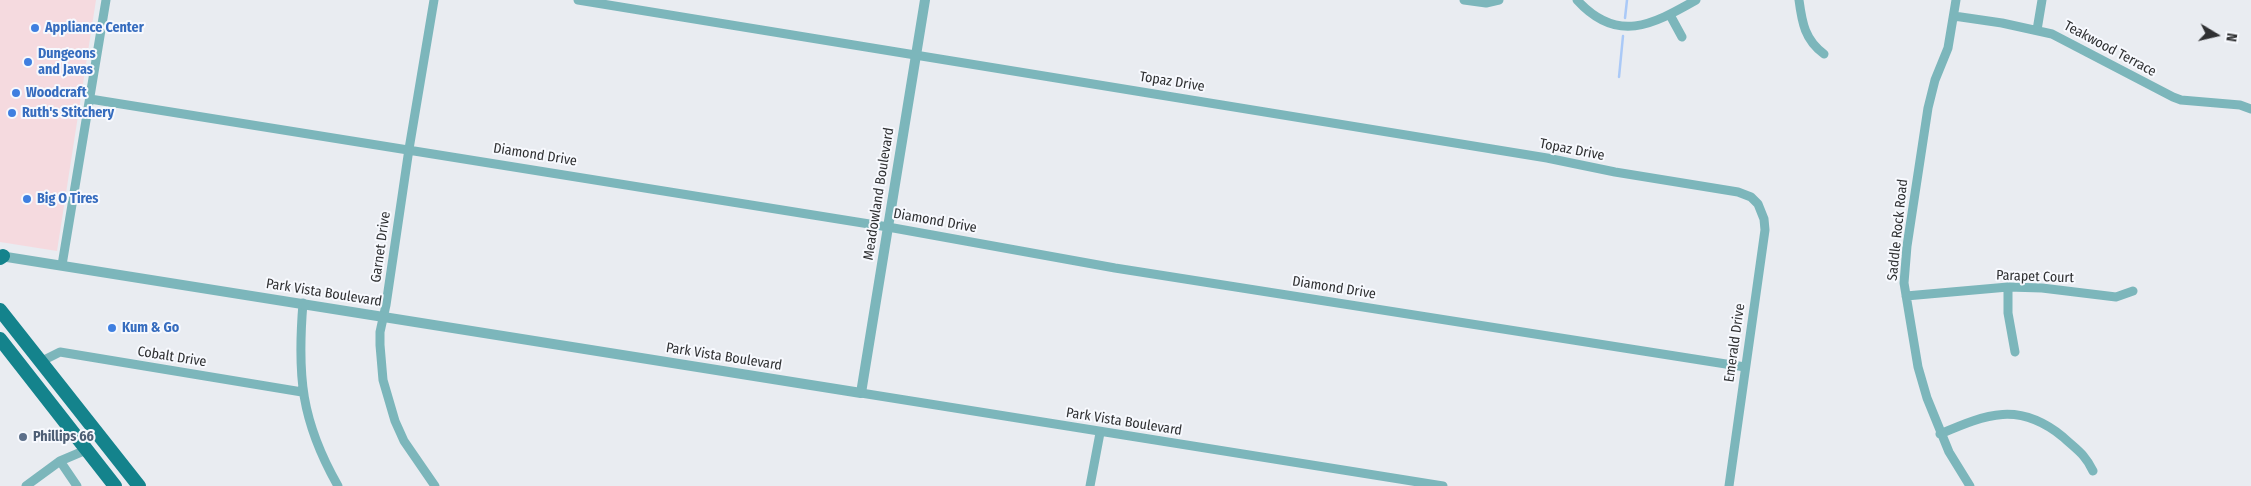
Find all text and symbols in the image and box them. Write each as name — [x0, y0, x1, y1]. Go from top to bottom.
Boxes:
north arrow — [2191, 10, 2241, 60]
street label: Teakwood Terrace — [2061, 18, 2159, 80]
place label: Appliance Center — [45, 20, 144, 36]
marker: Appliance Center — [29, 22, 41, 34]
text: N — [2222, 32, 2240, 43]
place label: Dungeons and Javas — [38, 46, 96, 78]
marker: Dungeons and Javas — [22, 56, 34, 68]
street label: Topaz Drive — [1138, 69, 1206, 95]
place label: Woodcraft — [26, 85, 87, 101]
marker: Woodcraft — [10, 87, 22, 99]
place label: Ruth's Stitchery — [22, 105, 114, 121]
marker: Ruth's Stitchery — [6, 107, 18, 119]
street label: Meadowland Boulevard — [860, 127, 898, 261]
street label: Topaz Drive — [1538, 135, 1606, 165]
street label: Diamond Drive — [492, 140, 578, 170]
street label: Saddle Rock Road — [1884, 178, 1912, 282]
place label: Big O Tires — [37, 191, 99, 207]
marker: Big O Tires — [21, 193, 33, 205]
street label: Diamond Drive — [892, 205, 978, 237]
street label: Garnet Drive — [368, 210, 394, 284]
street label: Parapet Court — [1996, 267, 2074, 287]
street label: Diamond Drive — [1291, 273, 1377, 303]
street label: Park Vista Boulevard — [265, 276, 383, 310]
street label: Emerald Drive — [1721, 303, 1749, 383]
place label: Kum & Go — [122, 320, 179, 336]
marker: Kum & Go — [106, 322, 118, 334]
street label: Park Vista Boulevard — [665, 340, 783, 374]
street label: Cobalt Drive — [136, 343, 208, 371]
street label: Park Vista Boulevard — [1065, 405, 1183, 439]
place label: Phillips 66 — [33, 429, 94, 445]
marker: Phillips 66 — [17, 431, 29, 443]

